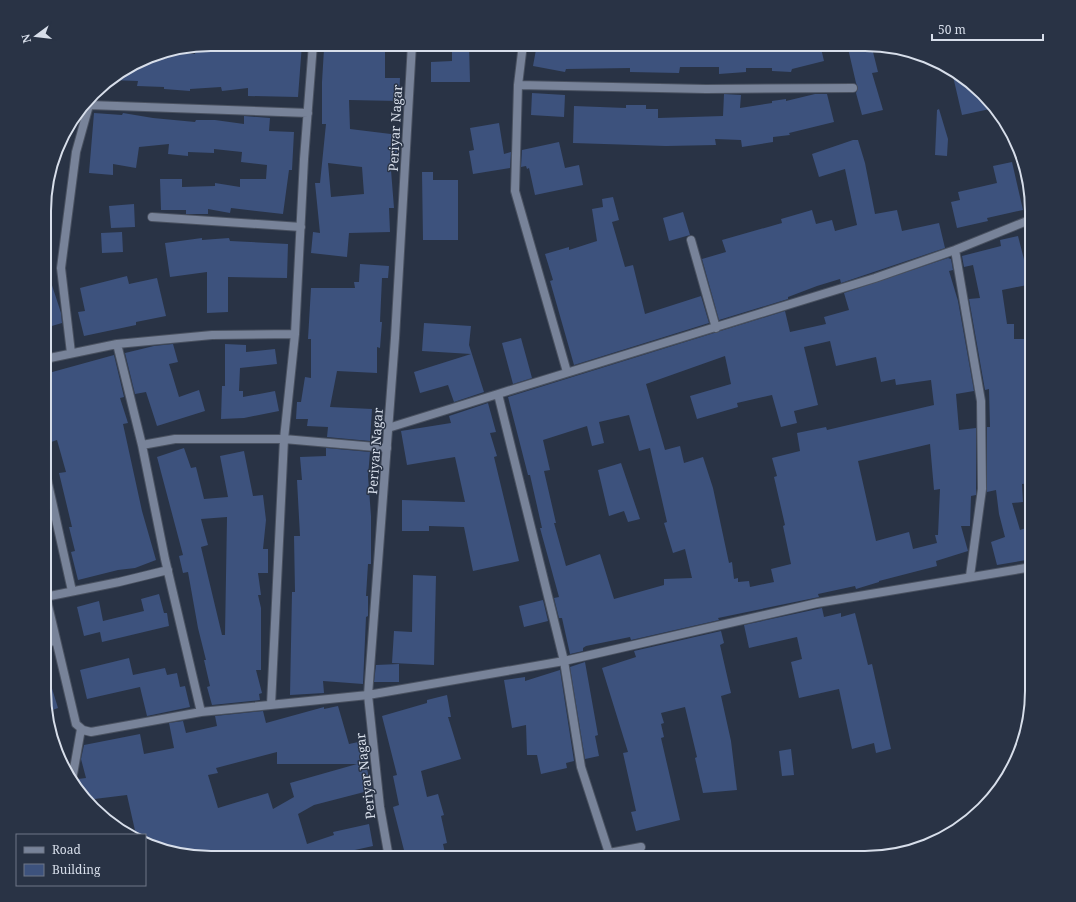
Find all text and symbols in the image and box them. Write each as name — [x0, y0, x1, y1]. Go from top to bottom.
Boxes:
north arrow — [16, 16, 56, 56]
scale bar — [932, 16, 1043, 42]
text: 50 m — [938, 21, 966, 38]
text: N — [17, 32, 34, 45]
street label: Periyar Nagar — [384, 84, 406, 172]
street label: Periyar Nagar — [363, 407, 387, 495]
street label: Periyar Nagar — [351, 732, 379, 820]
legend — [16, 834, 146, 886]
text: Road — [52, 841, 82, 858]
text: Building — [52, 861, 101, 878]

